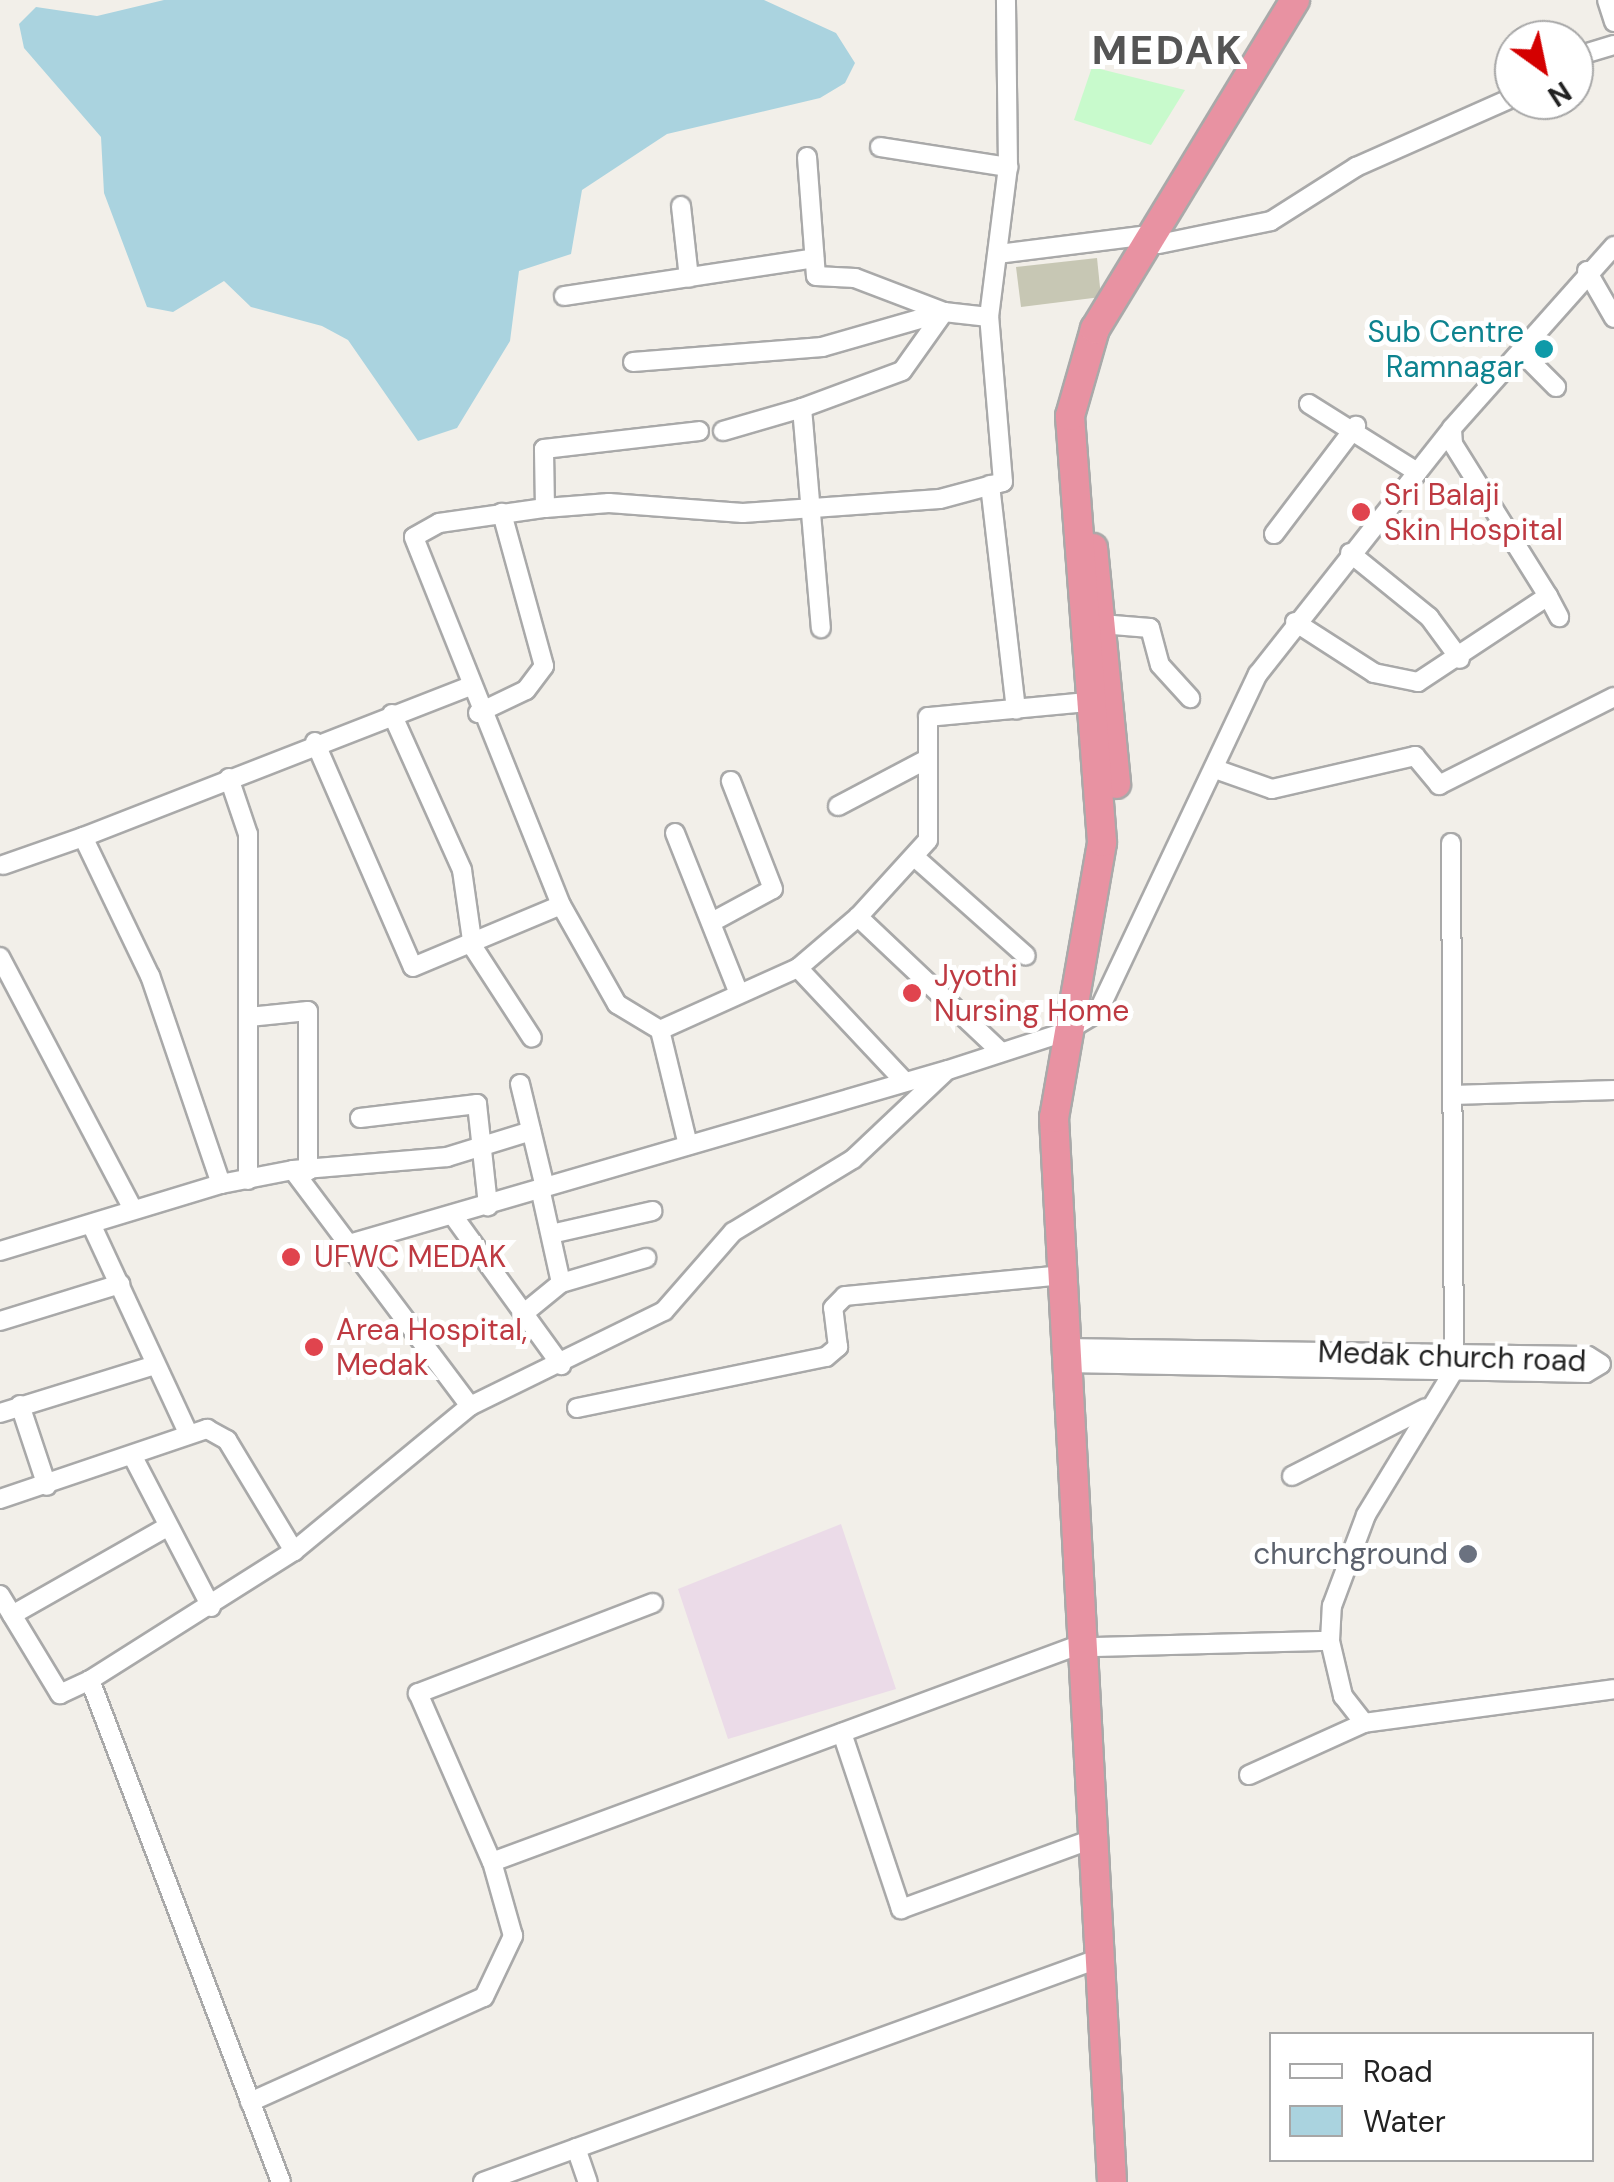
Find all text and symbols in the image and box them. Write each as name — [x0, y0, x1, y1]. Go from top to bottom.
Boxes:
north arrow — [1494, 20, 1594, 120]
district label: MEDAK — [1092, 26, 1244, 74]
text: N — [1541, 73, 1578, 115]
place label: Sub Centre Ramnagar — [1368, 314, 1524, 384]
marker: Sub Centre Ramnagar — [1533, 338, 1555, 360]
place label: Sri Balaji Skin Hospital — [1384, 477, 1563, 548]
marker: Sri Balaji Skin Hospital — [1348, 499, 1374, 525]
place label: Jyothi Nursing Home — [934, 958, 1129, 1028]
marker: Jyothi Nursing Home — [899, 980, 925, 1006]
place label: UFWC MEDAK — [314, 1239, 506, 1275]
marker: UFWC MEDAK — [278, 1244, 304, 1270]
place label: Area Hospital, Medak — [336, 1312, 527, 1382]
marker: Area Hospital, Medak — [301, 1334, 327, 1360]
street label: Medak church road — [1317, 1334, 1587, 1380]
place label: churchground — [1253, 1536, 1448, 1572]
marker: churchground — [1457, 1543, 1479, 1565]
legend — [1269, 2032, 1594, 2162]
text: Road — [1363, 2052, 1433, 2091]
text: Water — [1363, 2102, 1446, 2141]

